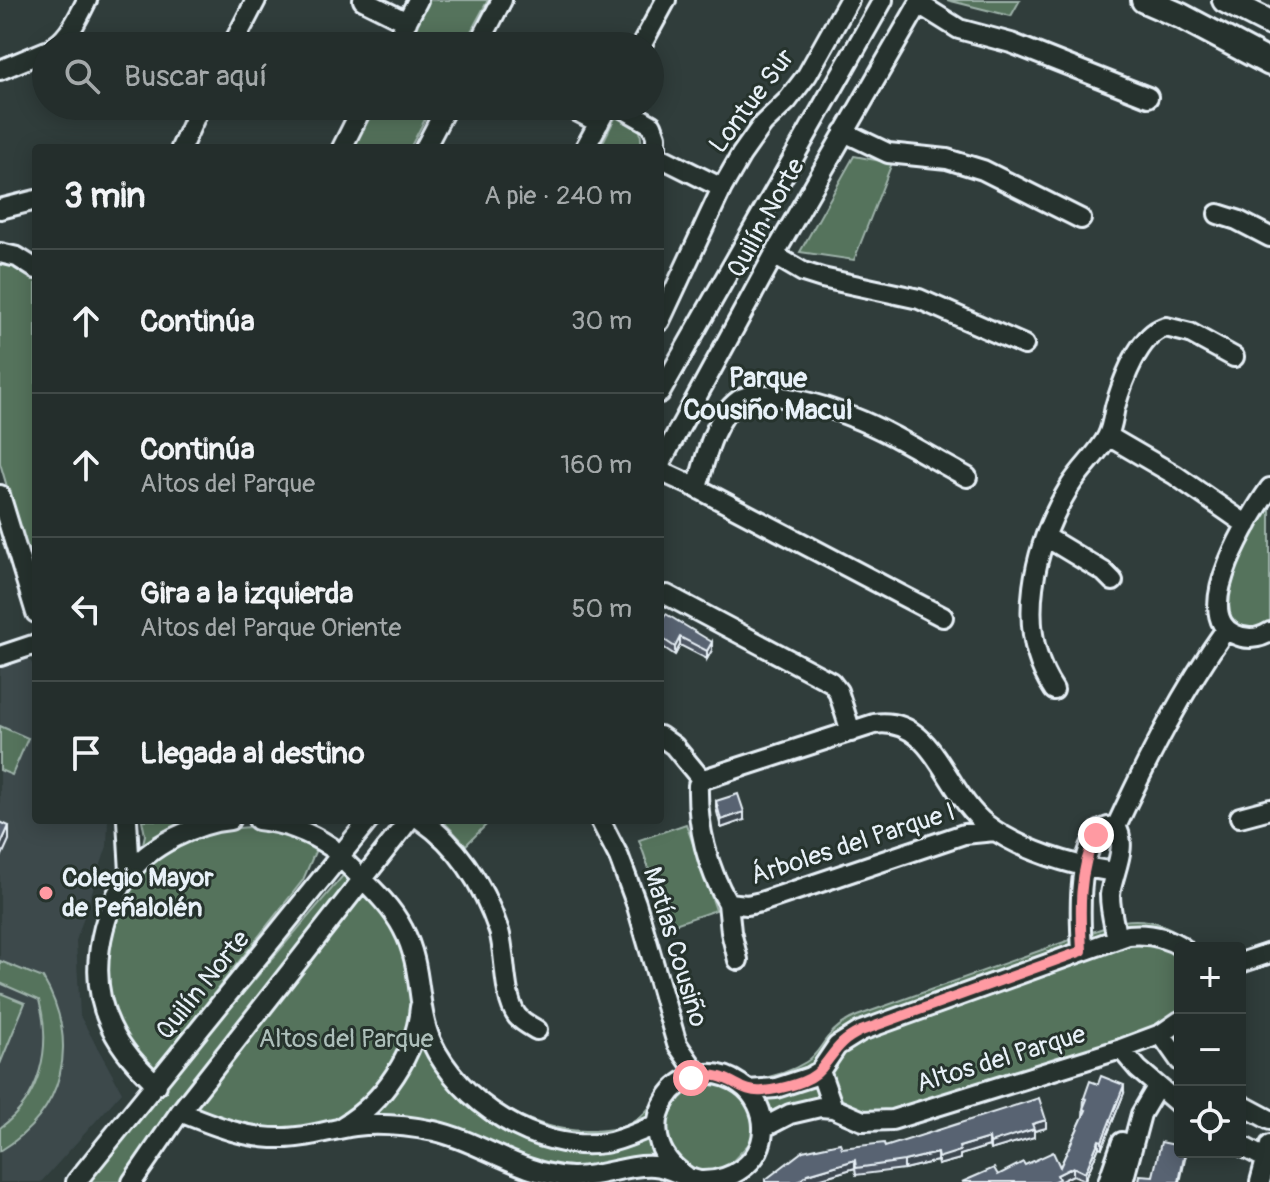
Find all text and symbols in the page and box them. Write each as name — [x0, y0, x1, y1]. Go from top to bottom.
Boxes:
search box — [32, 32, 664, 120]
street label: Lontue Sur — [702, 42, 802, 159]
icon: search — [60, 54, 104, 98]
text: Buscar aquí — [124, 58, 267, 95]
street label: Quilín Norte — [720, 153, 812, 283]
text: 3 min — [64, 175, 146, 218]
text: A pie · 240 m — [484, 180, 632, 212]
icon: ahead — [64, 299, 108, 343]
text: Continúa — [140, 303, 255, 340]
text: 30 m — [571, 305, 632, 337]
district label: Parque Cousiño Macul — [683, 361, 853, 428]
text: Continúa — [140, 431, 255, 468]
icon: ahead — [64, 443, 108, 487]
text: 160 m — [560, 449, 632, 481]
text: Altos del Parque — [140, 468, 315, 500]
text: Gira a la izquierda — [140, 575, 353, 612]
icon: left — [64, 587, 108, 631]
text: 50 m — [571, 593, 632, 625]
text: Altos del Parque Oriente — [140, 612, 401, 644]
icon: arrive — [64, 731, 108, 775]
text: Llegada al destino — [140, 735, 365, 772]
street label: Árboles del Parque I — [747, 796, 959, 892]
route end — [1078, 817, 1114, 853]
place label: Colegio Mayor de Peñalolén — [62, 862, 214, 924]
street label: Matías Cousiño — [636, 863, 714, 1031]
marker: Colegio Mayor de Peñalolén — [37, 884, 55, 902]
street label: Quilín Norte — [149, 924, 257, 1046]
map controls — [1174, 942, 1246, 1158]
button: + — [1174, 942, 1246, 1014]
button: − — [1174, 1014, 1246, 1086]
street label: Altos del Parque — [913, 1018, 1090, 1100]
park label: Altos del Parque — [258, 1023, 434, 1055]
route start — [673, 1060, 709, 1096]
button: locate — [1174, 1086, 1246, 1158]

